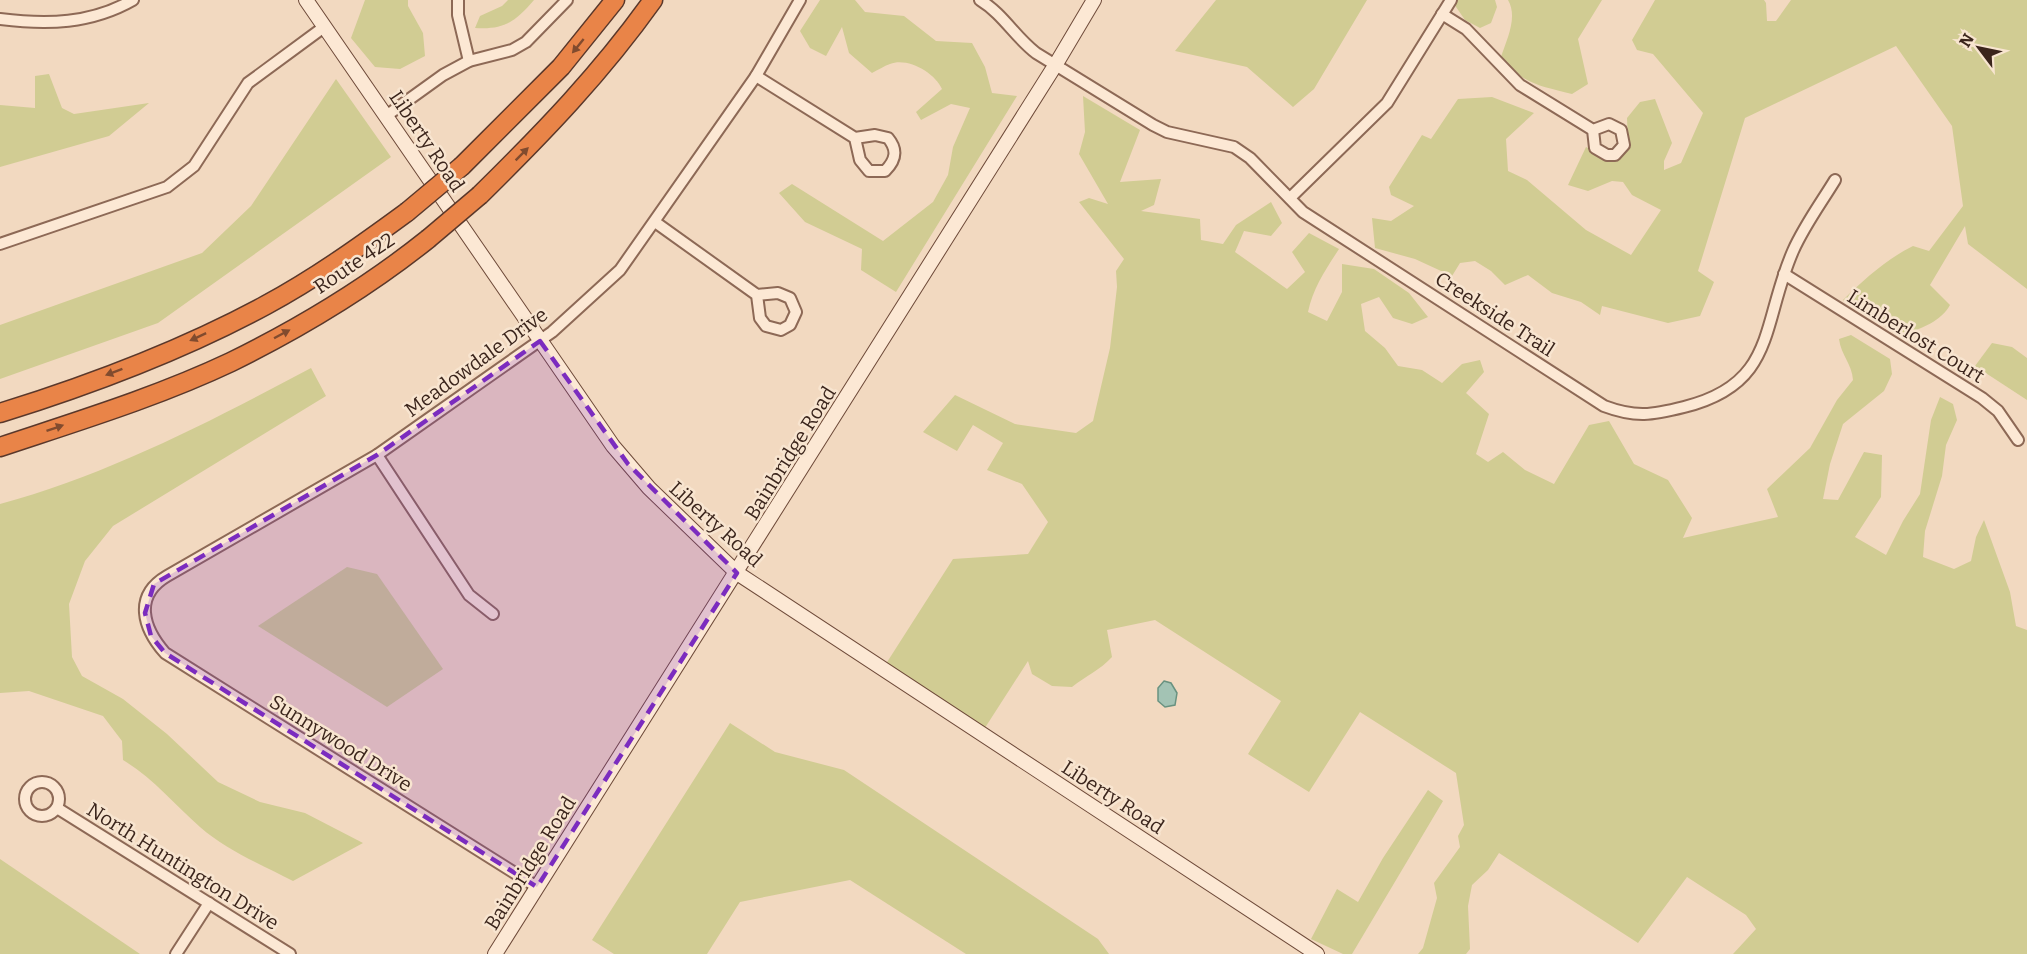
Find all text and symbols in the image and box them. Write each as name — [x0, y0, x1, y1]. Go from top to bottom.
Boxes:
north arrow — [1949, 18, 2009, 78]
text: N — [1955, 30, 1978, 51]
one-way arrow — [572, 38, 585, 54]
street label: Liberty Road — [384, 86, 470, 196]
one-way arrow — [514, 147, 529, 161]
street label: Route 422 — [309, 227, 399, 299]
street label: Creekside Trail — [1431, 266, 1559, 362]
street label: Limberlost Court — [1843, 284, 1989, 388]
street label: Meadowdale Drive — [400, 302, 552, 422]
one-way arrow — [274, 329, 291, 339]
one-way arrow — [189, 332, 207, 342]
one-way arrow — [105, 367, 123, 377]
street label: Bainbridge Road — [739, 382, 841, 524]
one-way arrow — [47, 423, 65, 432]
street label: Liberty Road — [665, 476, 767, 572]
street label: Sunnywood Drive — [265, 689, 417, 797]
street label: Liberty Road — [1058, 755, 1169, 839]
street label: Bainbridge Road — [479, 792, 581, 934]
street label: North Huntington Drive — [83, 797, 283, 935]

